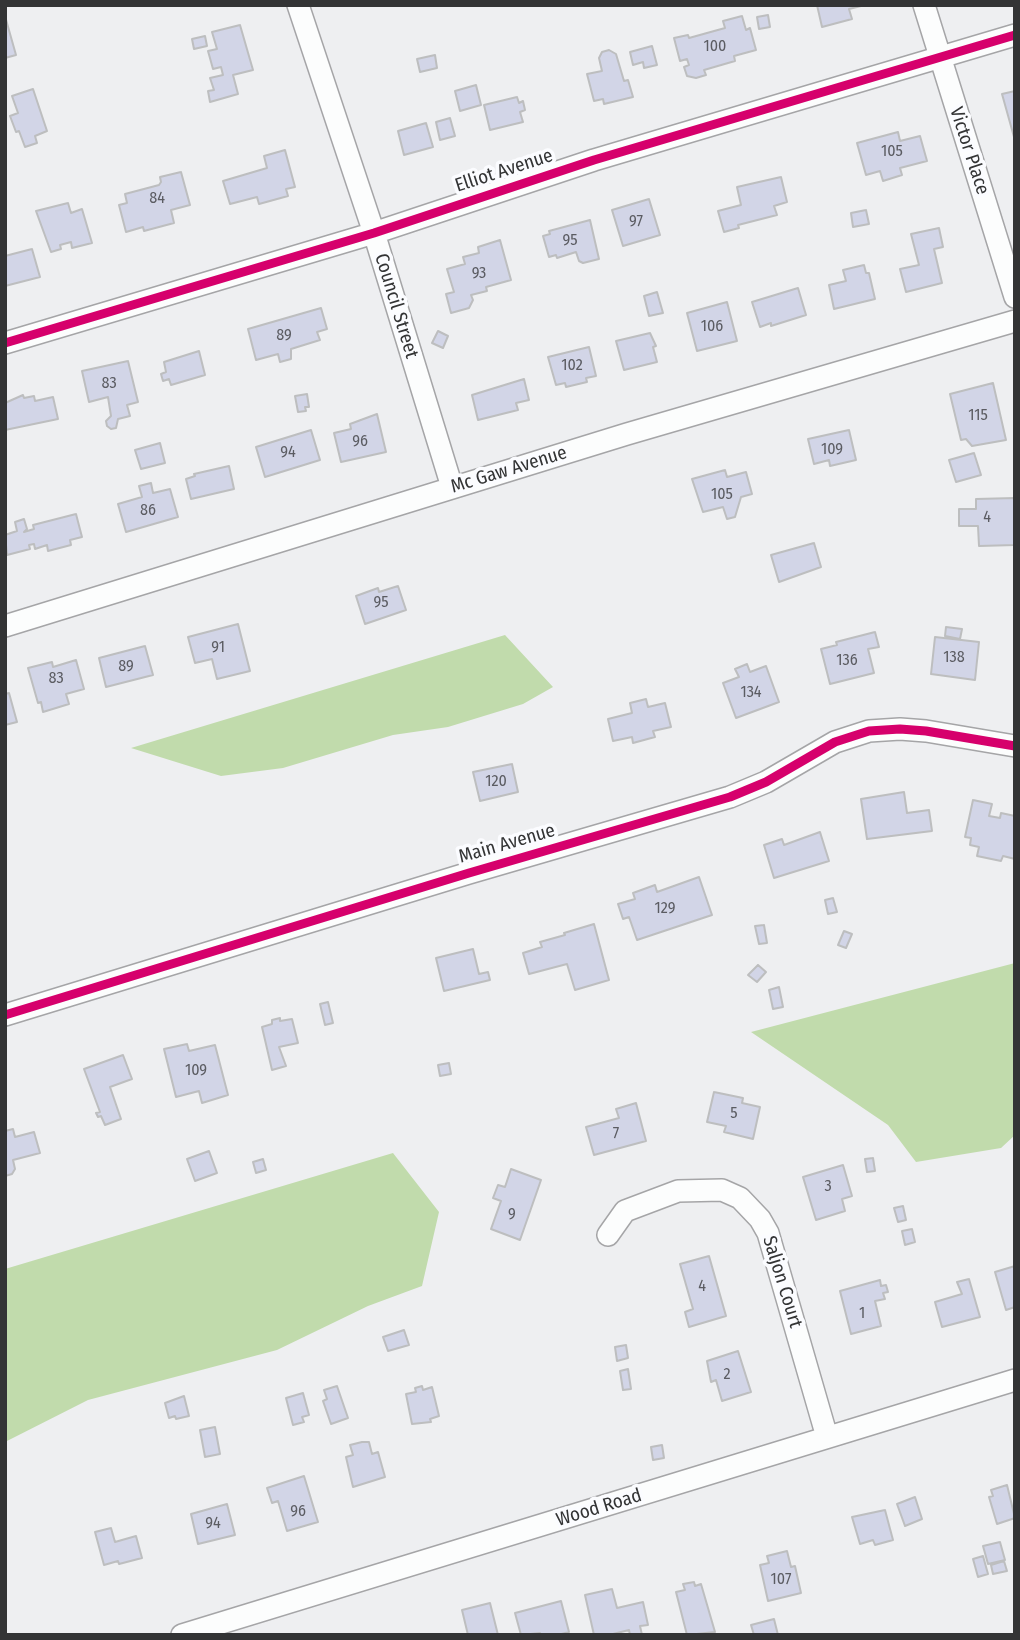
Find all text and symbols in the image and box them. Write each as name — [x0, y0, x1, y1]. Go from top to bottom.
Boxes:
house number: 100 — [704, 37, 726, 57]
street label: Victor Place — [944, 104, 994, 198]
house number: 105 — [881, 142, 903, 162]
street label: Elliot Avenue — [452, 144, 556, 198]
house number: 84 — [149, 189, 165, 209]
house number: 97 — [629, 212, 643, 232]
house number: 95 — [562, 231, 578, 251]
street label: Council Street — [369, 251, 423, 361]
house number: 93 — [472, 264, 486, 284]
house number: 106 — [701, 317, 723, 337]
house number: 89 — [276, 326, 292, 346]
house number: 102 — [561, 356, 583, 376]
house number: 83 — [101, 374, 117, 394]
house number: 115 — [968, 406, 988, 426]
house number: 96 — [352, 432, 368, 452]
house number: 109 — [821, 440, 843, 460]
street label: Mc Gaw Avenue — [448, 442, 570, 498]
house number: 94 — [280, 443, 296, 463]
house number: 105 — [711, 485, 733, 505]
house number: 86 — [140, 501, 156, 521]
house number: 4 — [983, 508, 991, 528]
house number: 95 — [373, 593, 389, 613]
house number: 91 — [211, 638, 225, 658]
house number: 138 — [943, 648, 965, 668]
house number: 136 — [836, 651, 858, 671]
house number: 89 — [118, 657, 134, 677]
house number: 83 — [48, 669, 64, 689]
house number: 134 — [740, 683, 762, 703]
house number: 120 — [485, 772, 507, 792]
street label: Main Avenue — [456, 819, 558, 869]
house number: 129 — [655, 899, 675, 919]
house number: 109 — [185, 1061, 207, 1081]
house number: 5 — [730, 1104, 738, 1124]
house number: 7 — [613, 1124, 619, 1144]
house number: 3 — [824, 1177, 832, 1197]
house number: 9 — [508, 1205, 516, 1225]
street label: Saljon Court — [757, 1233, 807, 1331]
house number: 4 — [698, 1277, 706, 1297]
house number: 1 — [859, 1304, 865, 1324]
house number: 2 — [723, 1365, 731, 1385]
street label: Wood Road — [554, 1484, 644, 1532]
house number: 96 — [290, 1502, 306, 1522]
house number: 94 — [205, 1514, 221, 1534]
house number: 107 — [771, 1570, 791, 1590]

